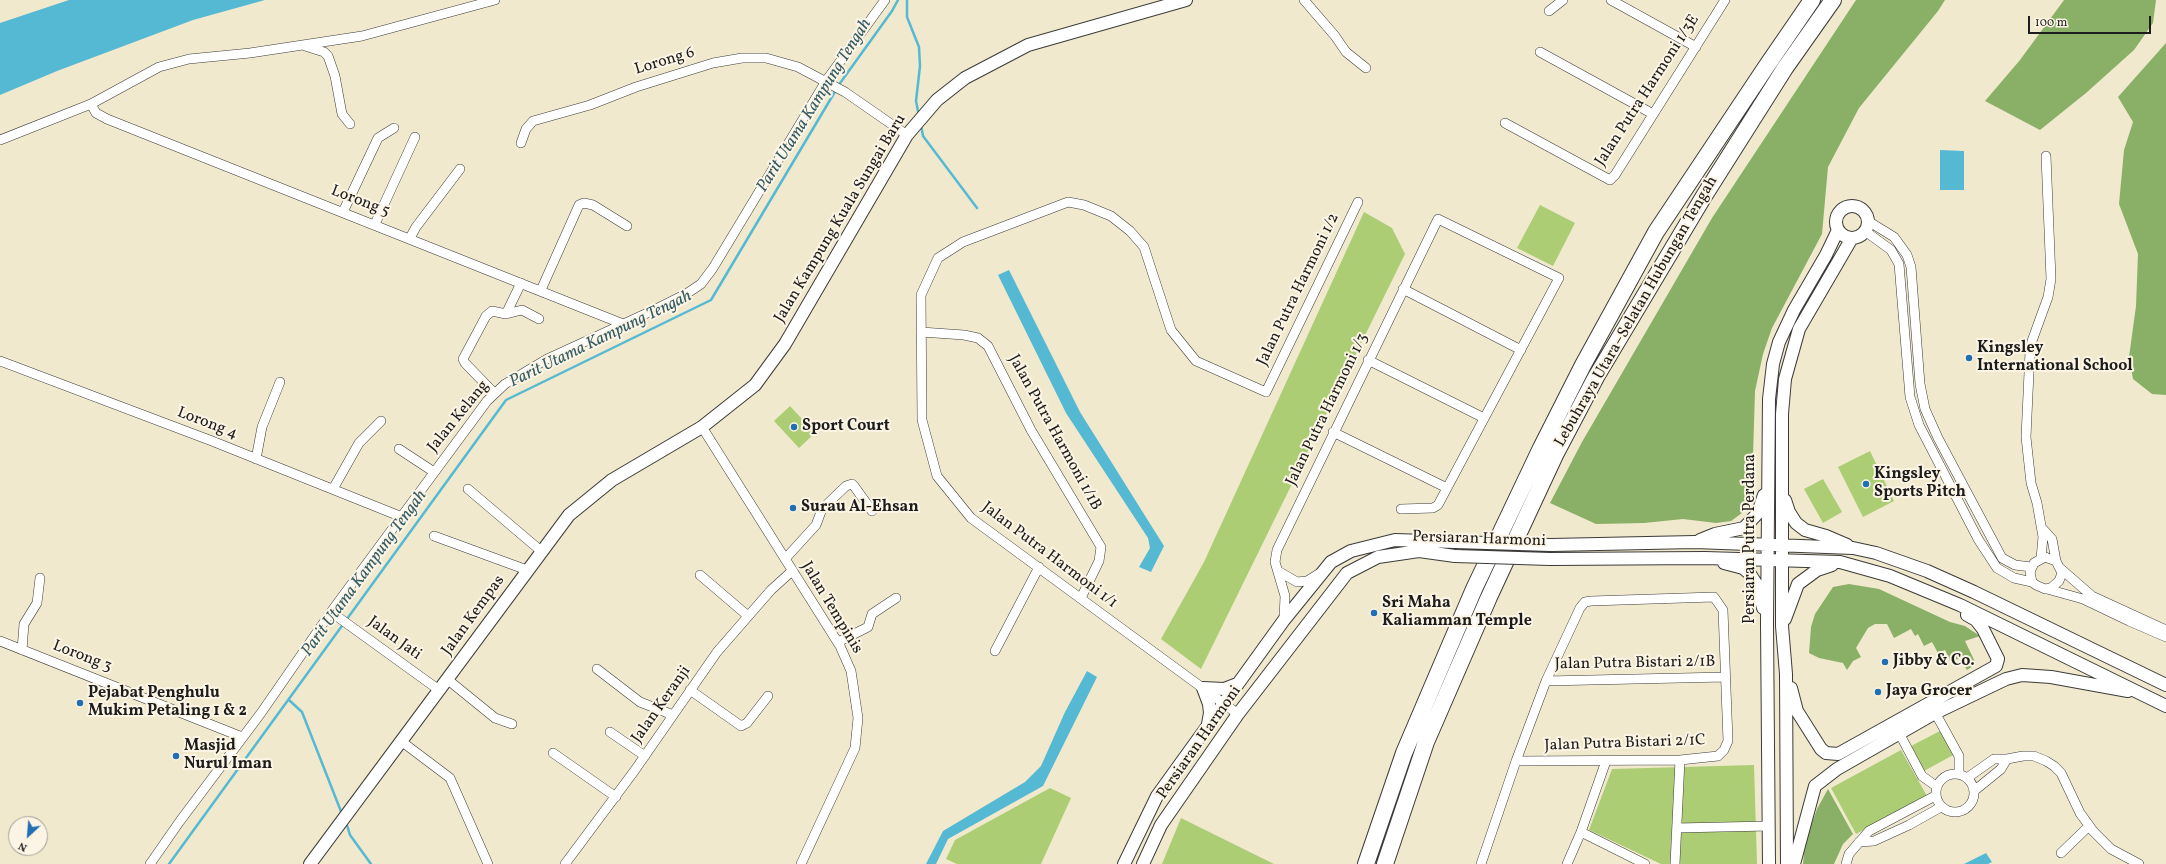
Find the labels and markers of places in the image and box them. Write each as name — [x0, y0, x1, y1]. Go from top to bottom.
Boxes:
place label: Kingsley International School — [1977, 339, 2133, 377]
marker: Kingsley International School — [1964, 353, 1974, 363]
place label: Sport Court — [802, 417, 890, 437]
marker: Sport Court — [789, 422, 799, 432]
place label: Kingsley Sports Pitch — [1874, 465, 1966, 503]
marker: Kingsley Sports Pitch — [1861, 479, 1871, 489]
place label: Surau Al-Ehsan — [801, 498, 919, 518]
marker: Surau Al-Ehsan — [788, 503, 798, 513]
place label: Sri Maha Kaliamman Temple — [1382, 594, 1532, 632]
marker: Sri Maha Kaliamman Temple — [1369, 608, 1379, 618]
place label: Jibby & Co. — [1893, 652, 1975, 672]
marker: Jibby & Co. — [1880, 657, 1890, 667]
place label: Jaya Grocer — [1886, 682, 1972, 702]
place label: Pejabat Penghulu Mukim Petaling 1 & 2 — [88, 684, 247, 722]
marker: Jaya Grocer — [1873, 687, 1883, 697]
marker: Pejabat Penghulu Mukim Petaling 1 & 2 — [75, 698, 85, 708]
place label: Masjid Nurul Iman — [184, 737, 272, 775]
marker: Masjid Nurul Iman — [171, 751, 181, 761]

